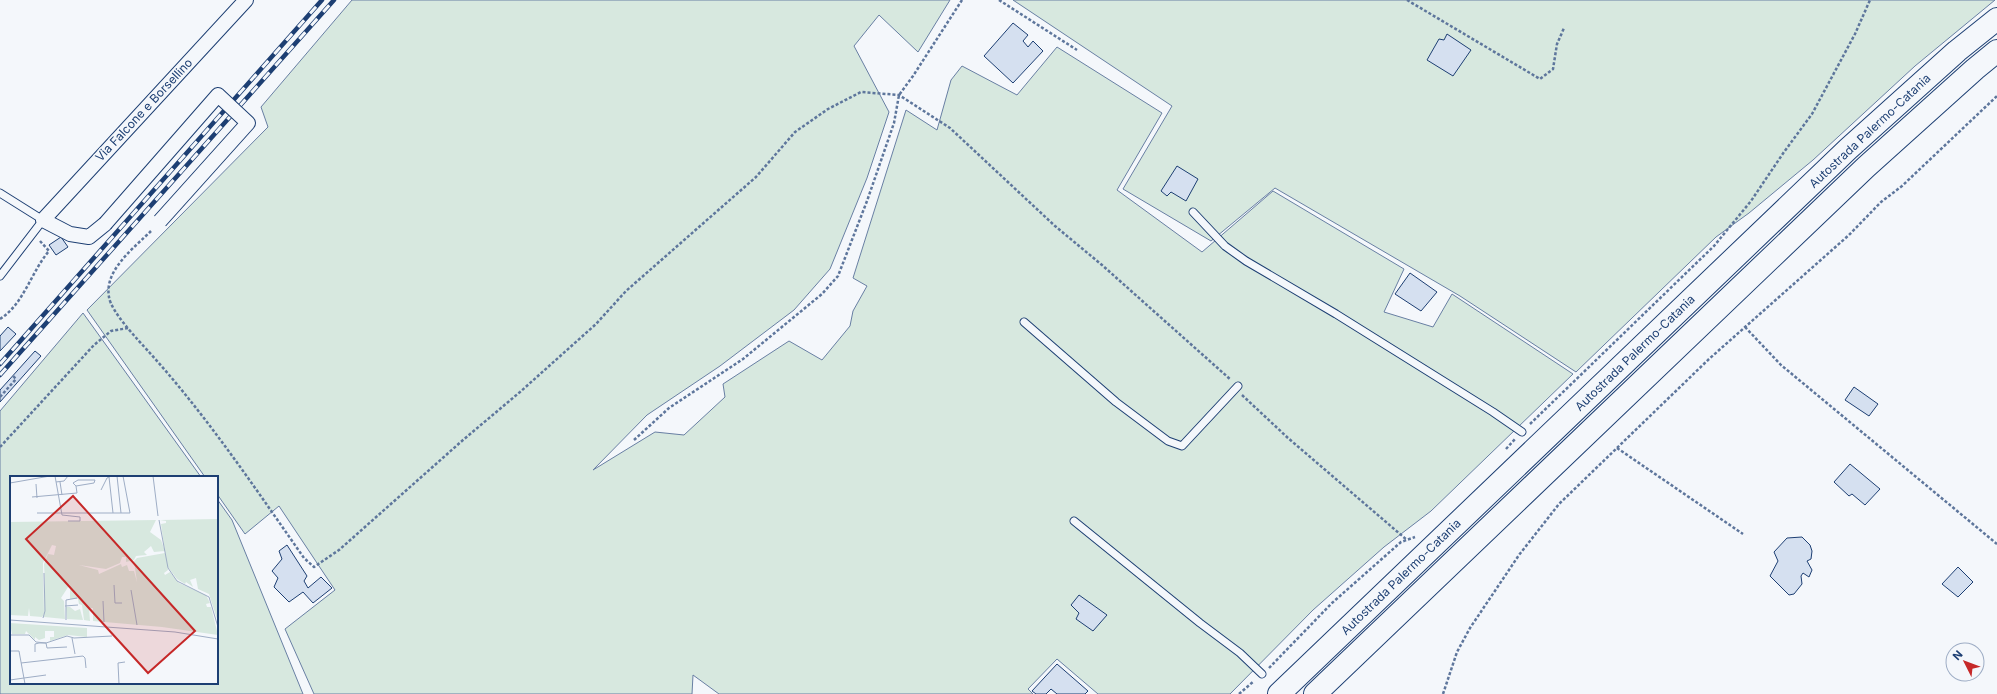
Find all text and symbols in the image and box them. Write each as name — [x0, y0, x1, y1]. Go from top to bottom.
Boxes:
street label: Via Falcone e Borsellino — [92, 55, 195, 164]
street label: Autostrada Palermo-Catania — [1806, 70, 1933, 191]
street label: Autostrada Palermo-Catania — [1572, 291, 1698, 414]
inset map — [10, 476, 218, 684]
street label: Autostrada Palermo-Catania — [1338, 515, 1464, 638]
north arrow — [1945, 642, 1985, 682]
text: N — [1950, 648, 1966, 663]

